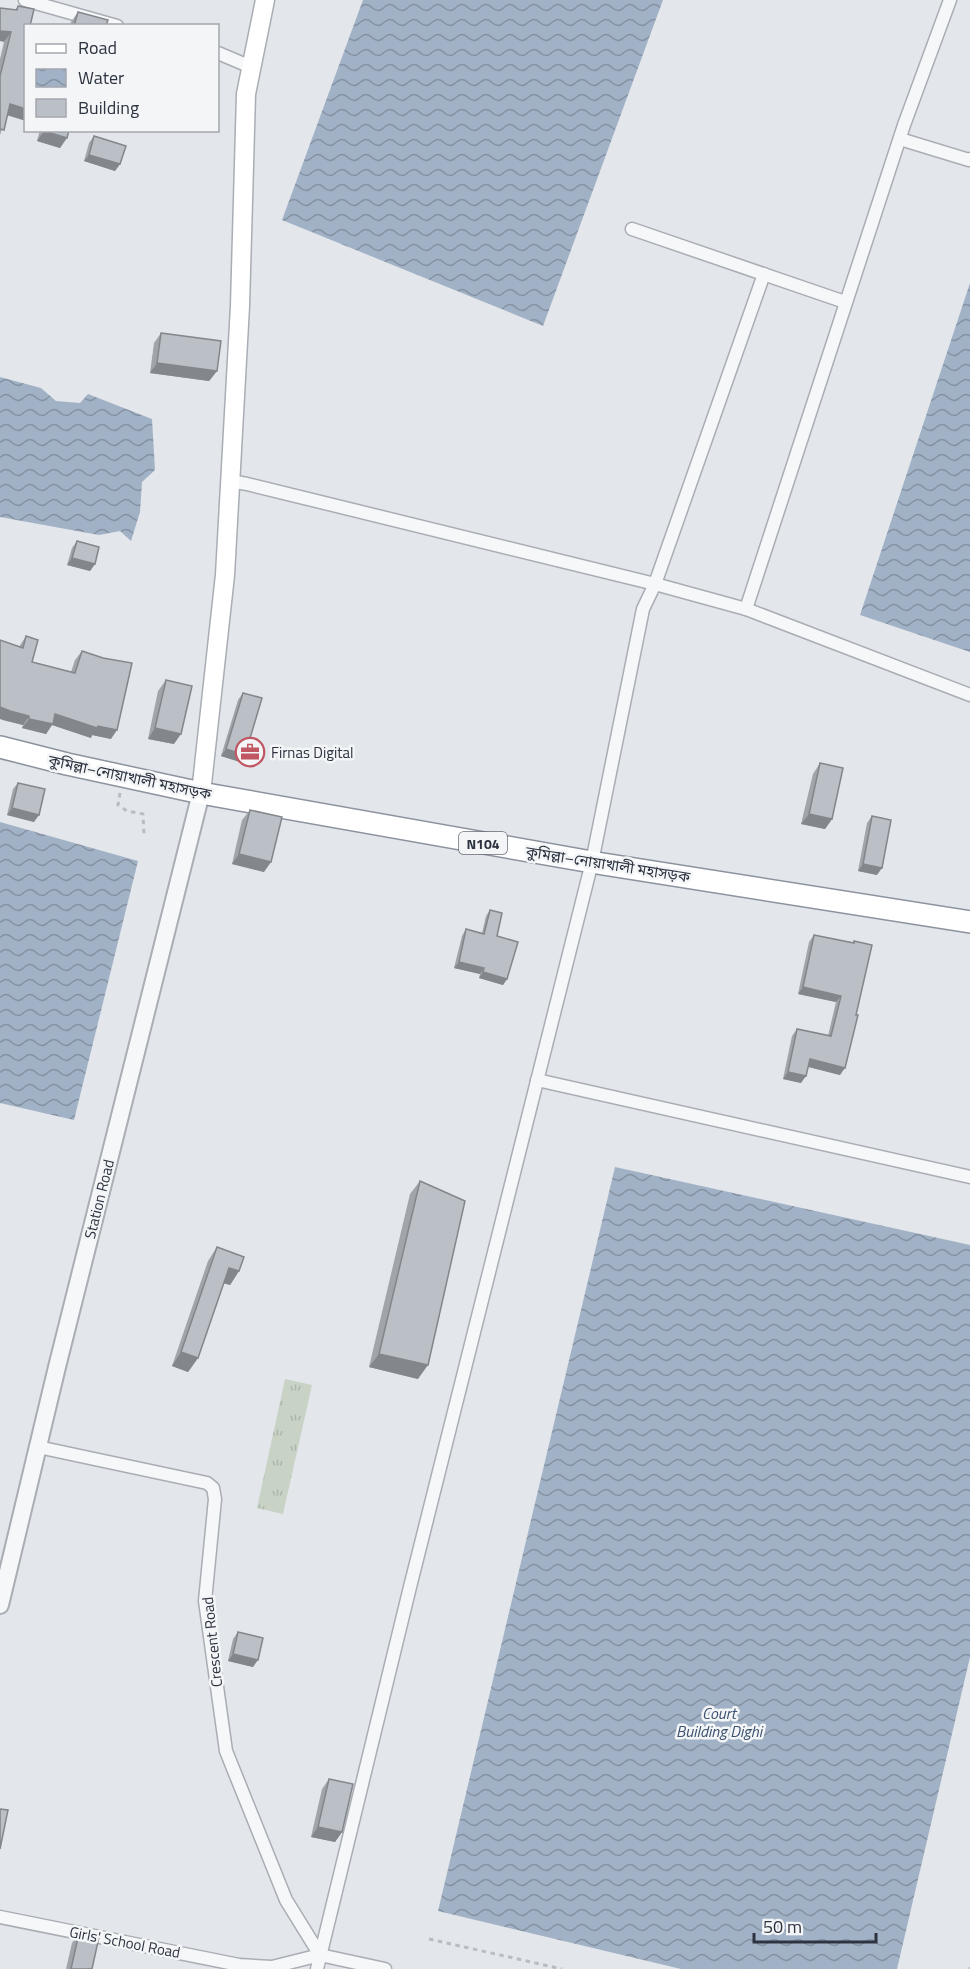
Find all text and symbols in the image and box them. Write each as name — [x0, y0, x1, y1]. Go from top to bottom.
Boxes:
legend — [24, 24, 219, 132]
text: Road — [78, 34, 117, 61]
text: Water — [78, 64, 124, 91]
text: Building — [78, 94, 139, 121]
office icon: Firnas Digital — [234, 736, 266, 768]
place label: Firnas Digital — [271, 741, 353, 764]
street label: কুমিল্লা–নোয়াখালী মহাসড়ক — [45, 748, 214, 806]
road number: N104 — [459, 832, 507, 854]
street label: কুমিল্লা–নোয়াখালী মহাসড়ক — [523, 839, 693, 888]
street label: Station Road — [78, 1157, 120, 1241]
street label: Crescent Road — [196, 1596, 228, 1688]
water label: Court Building Dighi — [676, 1701, 764, 1743]
scale bar — [754, 1906, 876, 1944]
text: 50 m — [763, 1913, 802, 1940]
street label: Girls' School Road — [68, 1920, 182, 1964]

